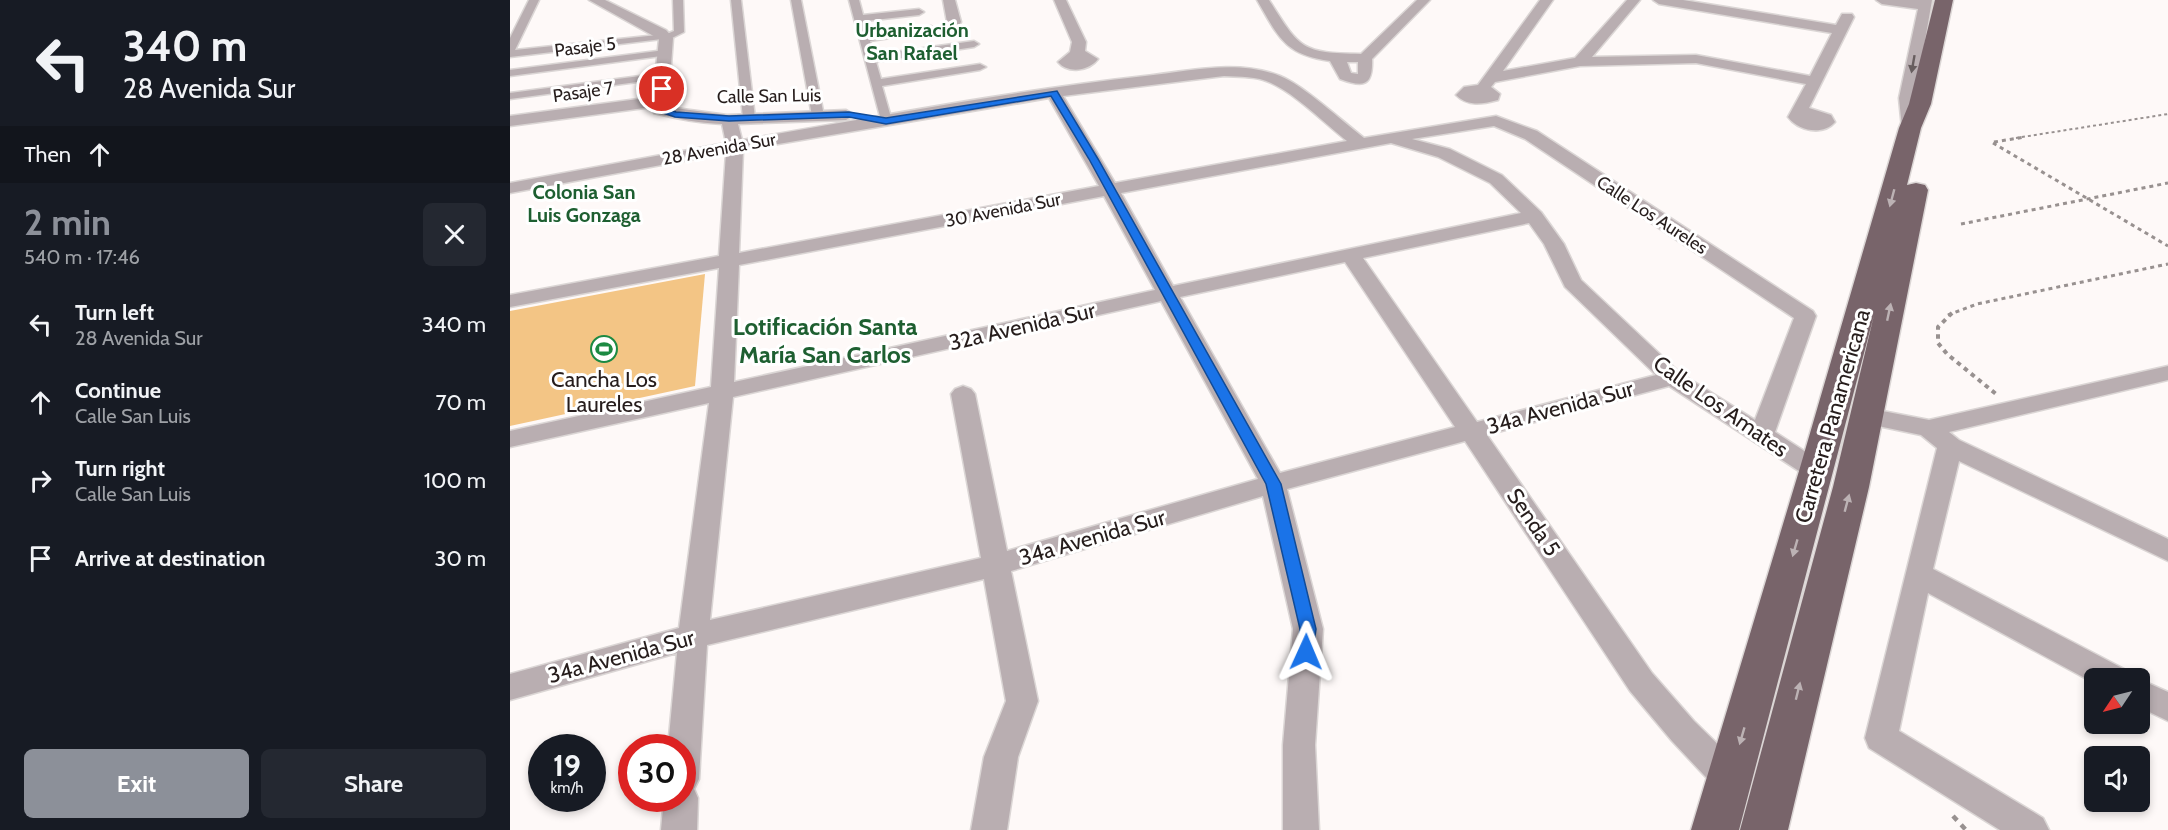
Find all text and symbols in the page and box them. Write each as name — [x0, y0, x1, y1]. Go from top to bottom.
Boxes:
district label: Urbanización San Rafael — [855, 18, 969, 65]
text: 340 m — [123, 20, 247, 72]
icon: left — [24, 24, 102, 102]
street label: Pasaje 5 — [553, 32, 617, 62]
one-way arrow — [1908, 55, 1917, 74]
pin — [636, 63, 687, 114]
text: 28 Avenida Sur — [123, 72, 295, 105]
icon: arrive — [645, 72, 678, 105]
street label: Pasaje 7 — [551, 77, 615, 107]
street label: Calle San Luis — [717, 84, 821, 108]
street label: 28 Avenida Sur — [661, 128, 778, 170]
icon: ahead — [83, 138, 116, 171]
text: Then — [24, 141, 71, 168]
street label: Calle Los Aureles — [1593, 171, 1711, 259]
district label: Colonia San Luis Gonzaga — [527, 180, 641, 227]
street label: 30 Avenida Sur — [944, 188, 1063, 232]
one-way arrow — [1887, 190, 1896, 208]
text: 2 min — [24, 200, 111, 244]
button: close — [423, 203, 486, 266]
text: 540 m · 17:46 — [24, 245, 140, 269]
street label: 32a Avenida Sur — [946, 297, 1098, 356]
text: Turn left — [75, 299, 154, 326]
one-way arrow — [1885, 303, 1894, 322]
street label: Carretera Panamericana — [1789, 306, 1876, 526]
icon: left — [24, 308, 57, 341]
text: 340 m — [422, 311, 486, 338]
district label: Lotificación Santa María San Carlos — [733, 312, 917, 369]
text: 28 Avenida Sur — [75, 326, 203, 350]
sports icon: Cancha Los Laureles — [589, 334, 619, 364]
street label: Calle Los Amates — [1648, 350, 1793, 463]
place label: Cancha Los Laureles — [551, 366, 657, 418]
street label: 34a Avenida Sur — [1484, 375, 1636, 440]
text: Continue — [75, 377, 161, 404]
icon: ahead — [24, 386, 57, 419]
text: 70 m — [436, 389, 486, 416]
text: Calle San Luis — [75, 404, 191, 428]
text: Turn right — [75, 455, 165, 482]
icon: right — [24, 464, 57, 497]
text: 100 m — [424, 467, 486, 494]
text: Calle San Luis — [75, 482, 191, 506]
street label: Senda 5 — [1501, 483, 1566, 561]
one-way arrow — [1843, 494, 1852, 512]
street label: 34a Avenida Sur — [1016, 504, 1168, 571]
one-way arrow — [1790, 539, 1799, 557]
icon: arrive — [24, 542, 57, 575]
text: Arrive at destination — [75, 545, 265, 572]
text: 30 m — [434, 545, 486, 572]
position arrow — [1274, 620, 1338, 684]
street label: 34a Avenida Sur — [545, 624, 697, 689]
north arrow — [2084, 668, 2150, 734]
map controls — [2084, 668, 2150, 812]
one-way arrow — [1793, 682, 1803, 701]
one-way arrow — [1737, 727, 1746, 745]
speed limit sign: 30 — [618, 734, 696, 812]
button: sound — [2084, 746, 2150, 812]
text: 19 — [553, 747, 581, 784]
button: Exit — [24, 749, 249, 818]
button: Share — [261, 749, 486, 818]
text: km/h — [551, 779, 583, 797]

